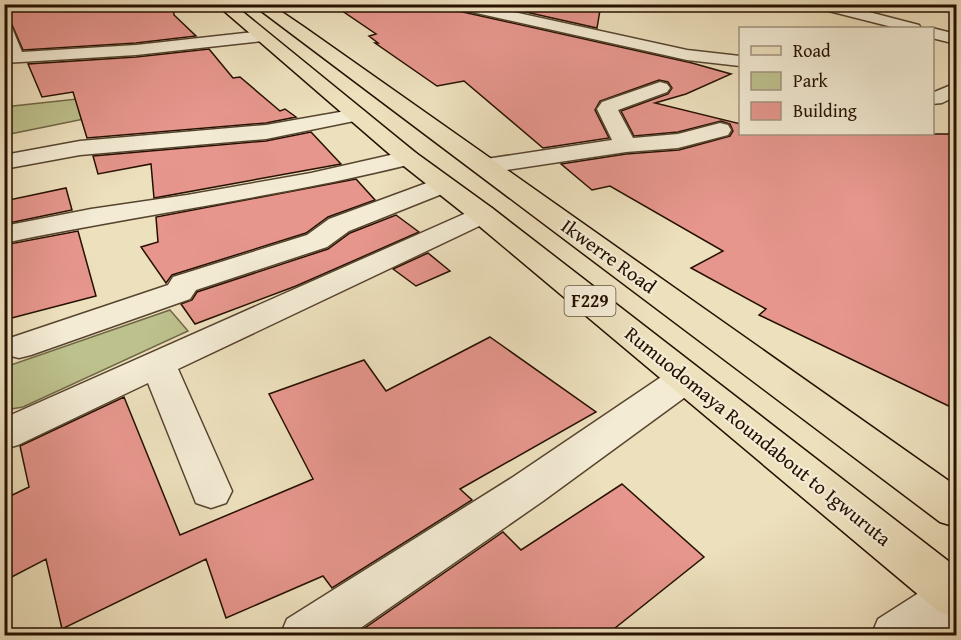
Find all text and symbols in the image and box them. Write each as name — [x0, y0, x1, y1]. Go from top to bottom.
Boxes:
legend — [739, 27, 934, 135]
text: Road — [793, 37, 831, 64]
text: Park — [793, 67, 829, 94]
text: Building — [793, 97, 857, 124]
street label: Ikwerre Road — [556, 211, 663, 300]
road number: F229 — [564, 286, 616, 316]
street label: Rumuodomaya Roundabout to Igwuruta — [619, 319, 898, 553]

